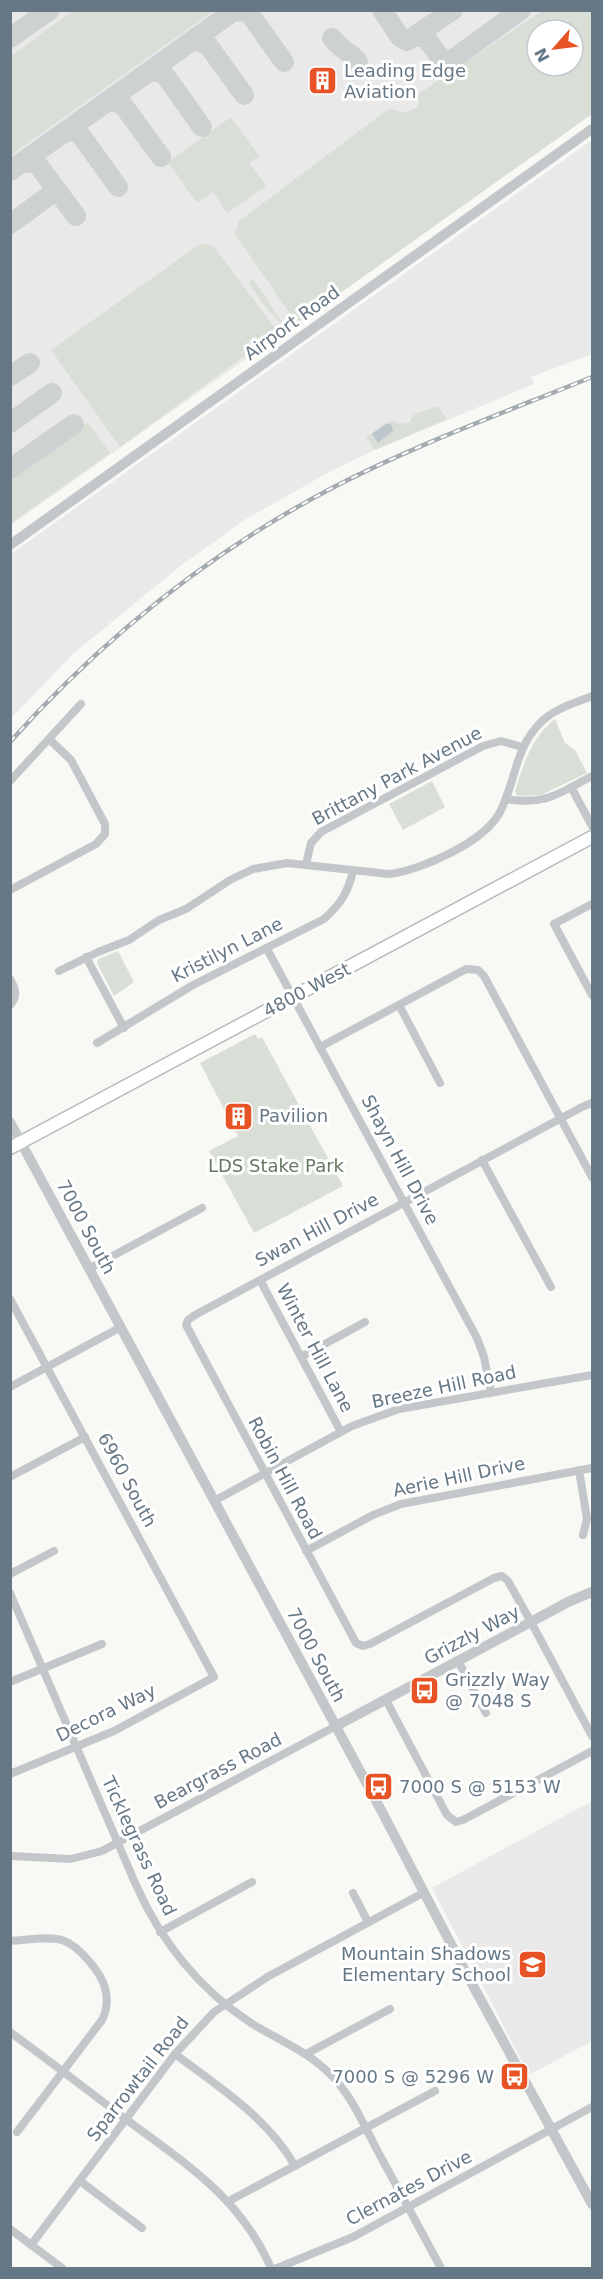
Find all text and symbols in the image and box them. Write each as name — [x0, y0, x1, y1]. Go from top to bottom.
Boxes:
north arrow — [525, 18, 585, 78]
text: N — [531, 44, 554, 65]
place label: Leading Edge Aviation — [344, 60, 466, 102]
building icon: Leading Edge Aviation — [307, 65, 339, 97]
street label: Airport Road — [240, 281, 343, 364]
street label: Brittany Park Avenue — [308, 722, 485, 829]
street label: Kristilyn Lane — [168, 913, 286, 987]
street label: 4800 West — [260, 958, 354, 1021]
street label: Shayn Hill Drive — [357, 1091, 443, 1228]
building icon: Pavilion — [222, 1100, 254, 1132]
place label: Pavilion — [259, 1105, 328, 1126]
park label: LDS Stake Park — [208, 1155, 345, 1176]
street label: 7000 South — [53, 1176, 120, 1278]
street label: Swan Hill Drive — [252, 1188, 382, 1271]
street label: Winter Hill Lane — [273, 1280, 358, 1416]
street label: Breeze Hill Road — [370, 1361, 518, 1412]
street label: Robin Hill Road — [244, 1413, 327, 1543]
street label: 6960 South — [94, 1429, 161, 1531]
street label: Aerie Hill Drive — [391, 1452, 527, 1501]
street label: Grizzly Way — [421, 1600, 523, 1668]
street label: 7000 South — [283, 1604, 350, 1706]
place label: Grizzly Way @ 7048 S — [445, 1669, 550, 1711]
bus stop icon: Grizzly Way @ 7048 S — [408, 1674, 440, 1706]
street label: Decora Way — [52, 1679, 159, 1746]
street label: Beargrass Road — [151, 1728, 285, 1813]
bus stop icon: 7000 S @ 5153 W — [362, 1771, 394, 1803]
street label: Ticklegrass Road — [98, 1772, 181, 1919]
place label: 7000 S @ 5153 W — [399, 1776, 561, 1797]
place label: Mountain Shadows Elementary School — [341, 1943, 511, 1985]
school or university icon: Mountain Shadows Elementary School — [516, 1948, 548, 1980]
street label: Sparrowtail Road — [82, 2012, 193, 2145]
bus stop icon: 7000 S @ 5296 W — [499, 2061, 531, 2093]
place label: 7000 S @ 5296 W — [332, 2066, 494, 2087]
street label: Clernates Drive — [342, 2146, 475, 2230]

